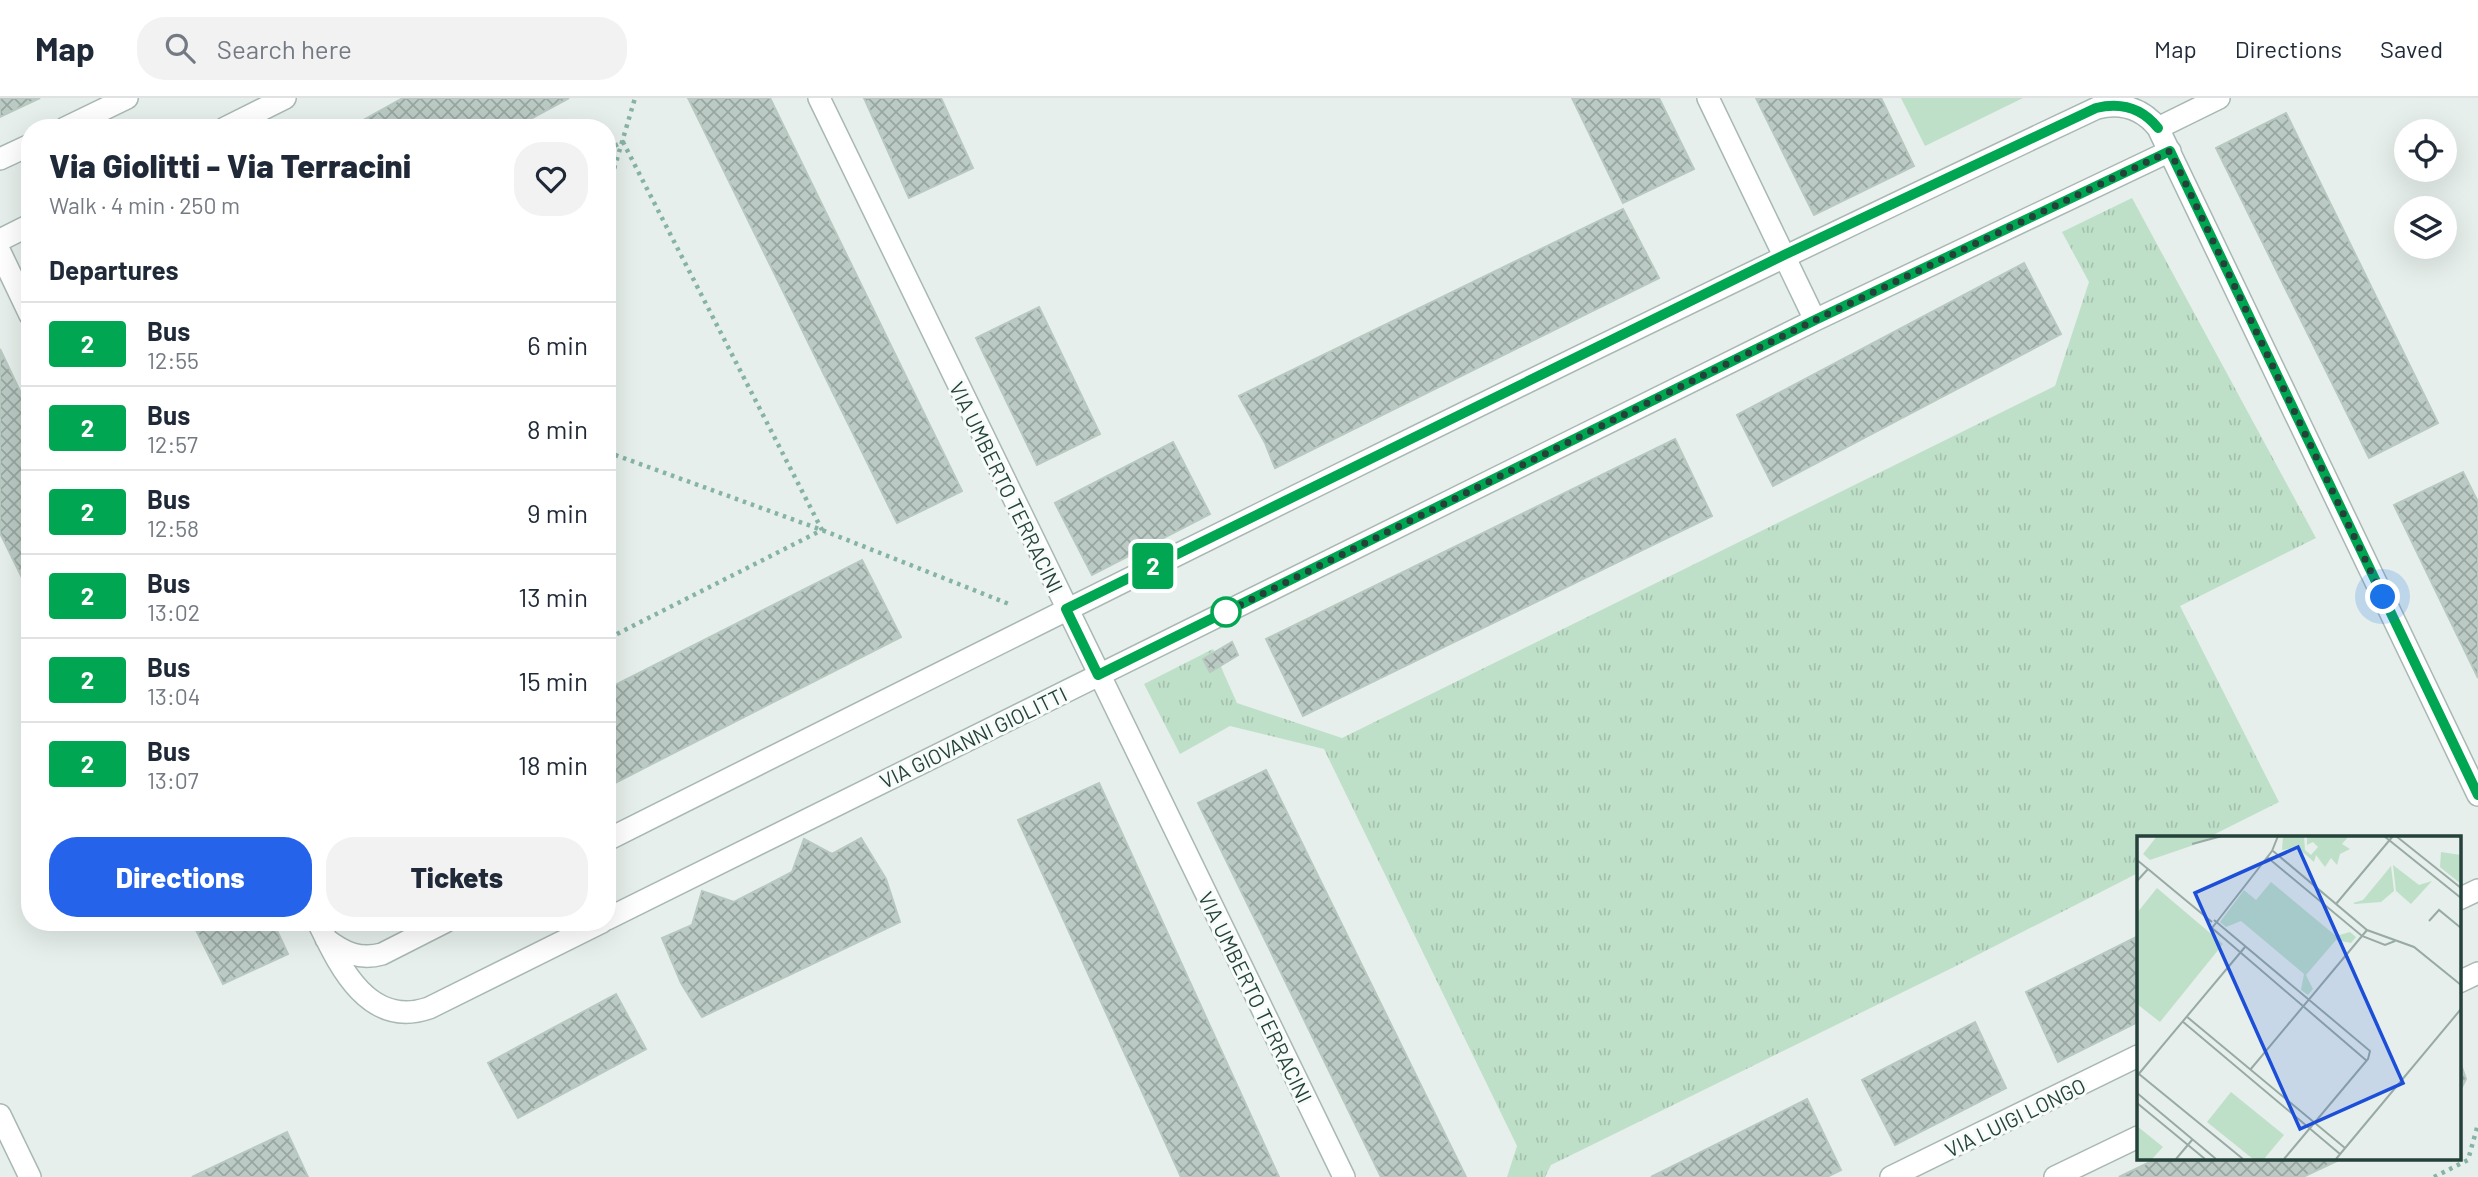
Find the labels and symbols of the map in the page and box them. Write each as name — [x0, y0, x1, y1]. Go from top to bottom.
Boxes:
street label: VIA UMBERTO TERRACINI — [945, 377, 1069, 597]
line badge: 2 — [1130, 543, 1176, 589]
your location — [2365, 579, 2400, 614]
unlabelled marker — [1211, 597, 1241, 627]
street label: VIA GIOVANNI GIOLITTI — [875, 681, 1071, 793]
inset map — [2137, 836, 2460, 1160]
street label: VIA UMBERTO TERRACINI — [1194, 887, 1318, 1107]
street label: VIA LUIGI LONGO — [1941, 1072, 2089, 1162]

